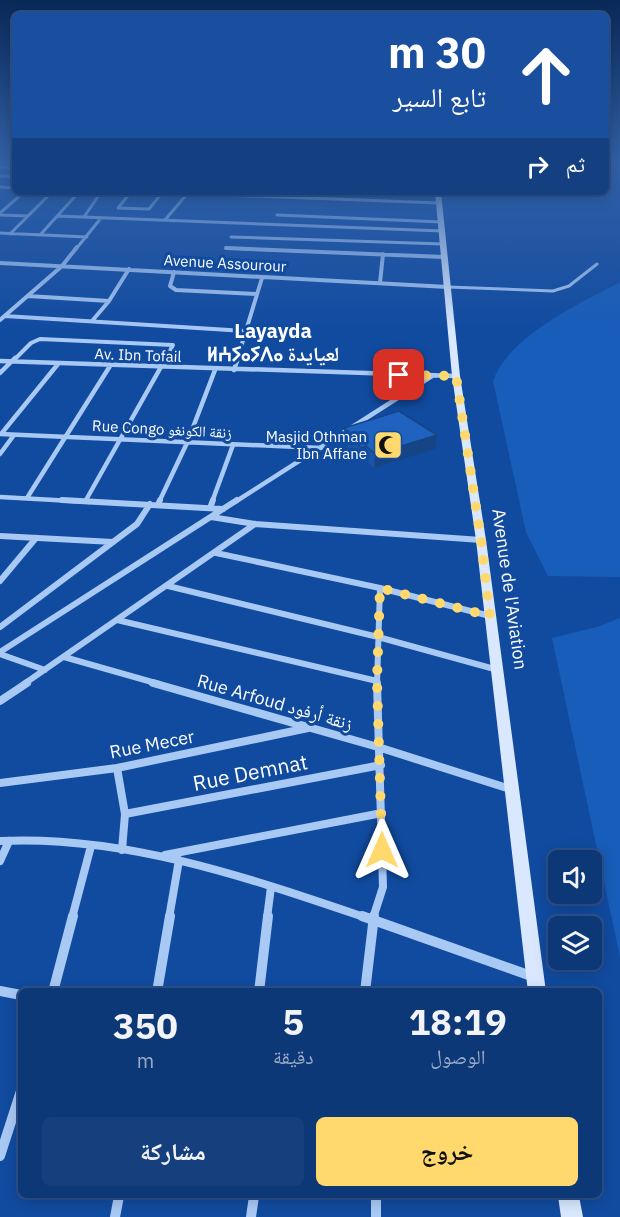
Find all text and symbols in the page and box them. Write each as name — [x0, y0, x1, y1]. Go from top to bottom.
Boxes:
text: 30 m — [388, 25, 486, 80]
icon: ahead — [507, 36, 585, 114]
text: تابع السير — [393, 79, 486, 114]
text: ثم — [566, 149, 585, 178]
icon: right — [521, 150, 554, 183]
street label: Avenue Assourour — [163, 250, 287, 276]
district label: Layayda ⵍⵄⵢⴰⵢⴷⴰ لعيايدة — [207, 317, 339, 367]
street label: Av. Ibn Tofail — [94, 344, 182, 366]
pin — [373, 349, 424, 400]
icon: arrive — [382, 358, 415, 391]
street label: Rue Congo زنقة الكونغو — [92, 416, 233, 442]
place label: Masjid Othman Ibn Affane — [266, 427, 367, 463]
mosque icon: Masjid Othman Ibn Affane — [372, 429, 404, 461]
street label: Avenue de l'Aviation — [487, 507, 533, 671]
street label: Rue Arfoud زنقة أرفود — [195, 669, 355, 735]
street label: Rue Mecer — [108, 724, 197, 763]
street label: Rue Demnat — [190, 747, 310, 797]
position arrow — [350, 818, 414, 882]
map controls — [548, 850, 602, 970]
button: sound — [548, 850, 602, 904]
button: layers — [548, 916, 602, 970]
text: 5 — [282, 998, 304, 1045]
text: 18:19 — [409, 998, 507, 1045]
text: 350 — [113, 1002, 178, 1049]
text: دقيقة — [273, 1043, 314, 1070]
text: الوصول — [430, 1043, 485, 1070]
text: m — [137, 1047, 154, 1074]
button: مشاركة — [42, 1117, 304, 1186]
button: خروج — [316, 1117, 578, 1186]

